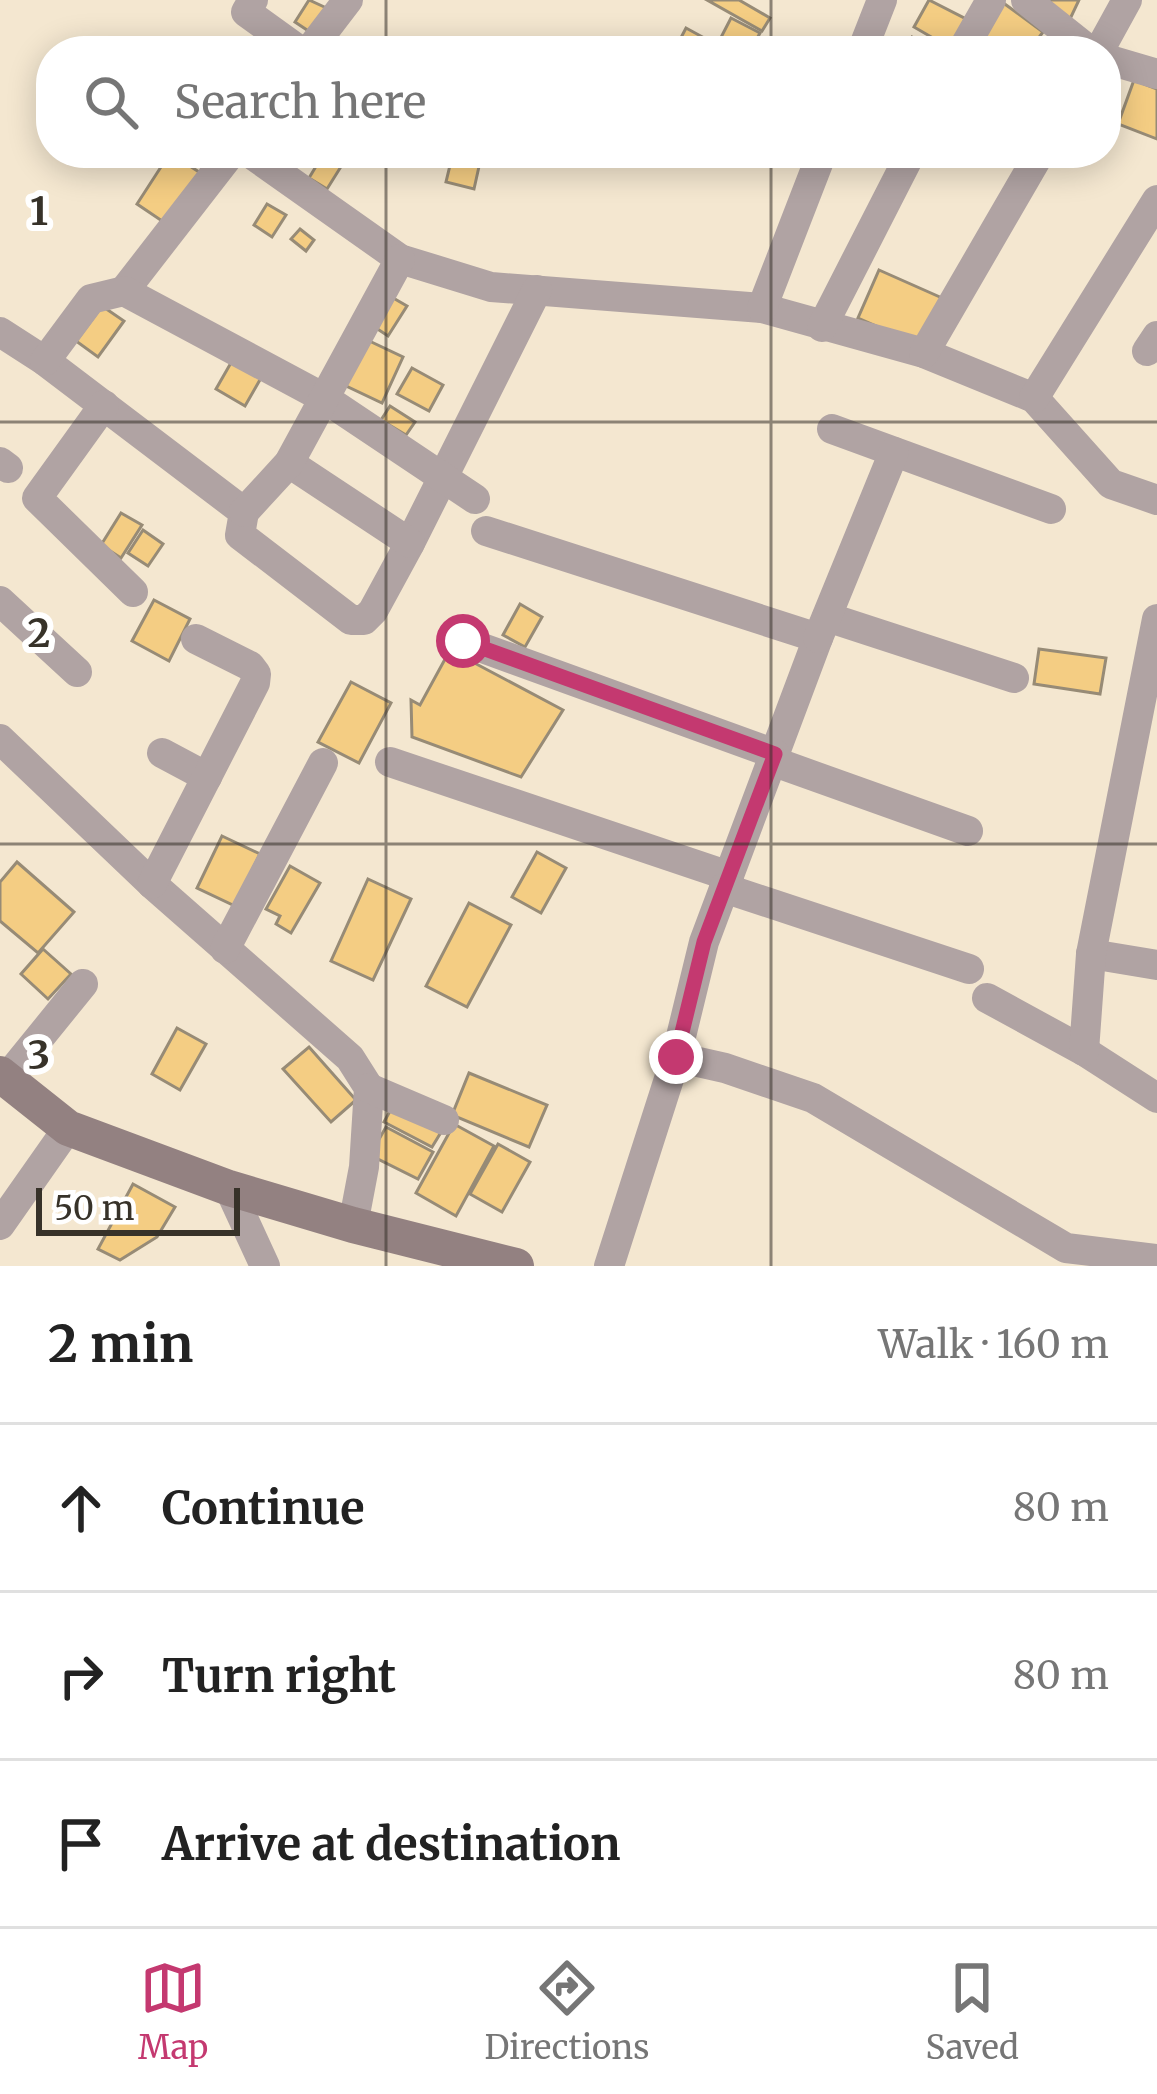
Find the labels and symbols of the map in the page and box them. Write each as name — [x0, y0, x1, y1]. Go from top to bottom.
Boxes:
text: 1 — [30, 187, 48, 236]
text: 2 — [28, 609, 50, 658]
route start — [436, 614, 490, 668]
route end — [649, 1030, 703, 1084]
text: 3 — [28, 1031, 50, 1080]
scale bar — [36, 1182, 240, 1235]

